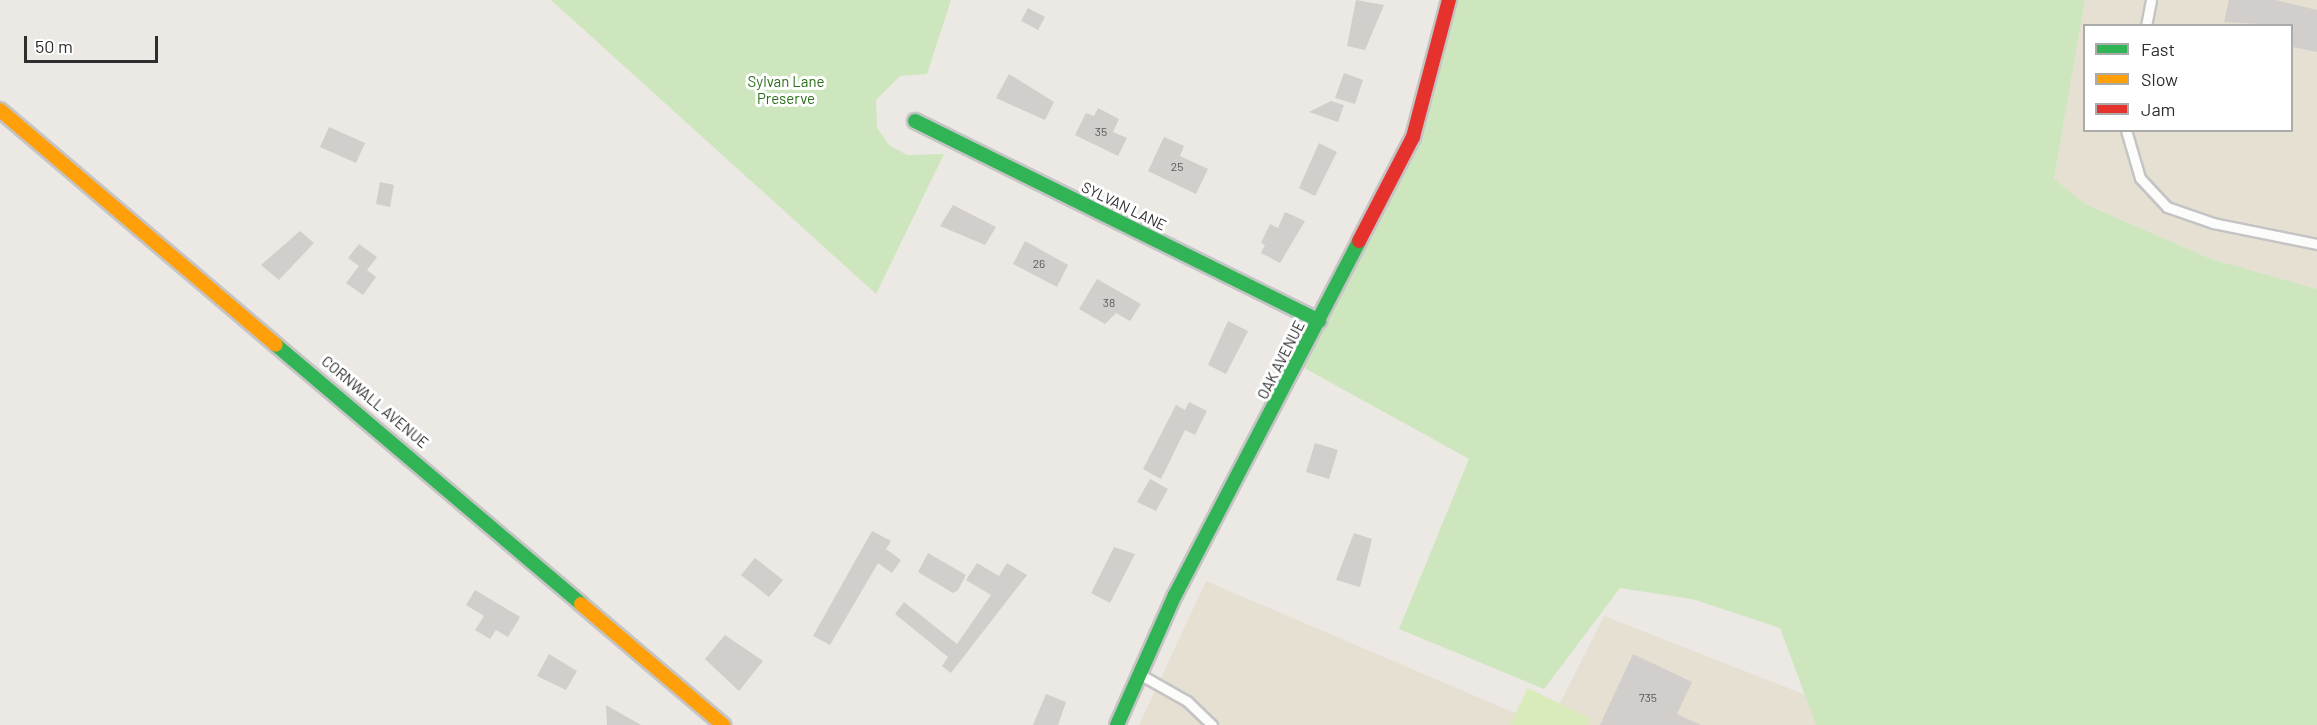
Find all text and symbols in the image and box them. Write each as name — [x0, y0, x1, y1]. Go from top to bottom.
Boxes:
scale bar — [27, 24, 160, 62]
legend — [2083, 24, 2293, 132]
text: 50 m — [35, 35, 73, 57]
text: Fast — [2141, 38, 2175, 60]
text: Slow — [2141, 68, 2178, 90]
park label: Sylvan Lane Preserve — [747, 72, 825, 107]
text: Jam — [2141, 98, 2175, 120]
house number: 35 — [1095, 125, 1107, 139]
house number: 25 — [1171, 160, 1183, 174]
street label: SYLVAN LANE — [1079, 178, 1169, 234]
house number: 26 — [1033, 257, 1045, 271]
house number: 38 — [1103, 296, 1115, 310]
street label: OAK AVENUE — [1254, 318, 1308, 402]
street label: CORNWALL AVENUE — [318, 352, 432, 452]
house number: 735 — [1639, 691, 1657, 705]

